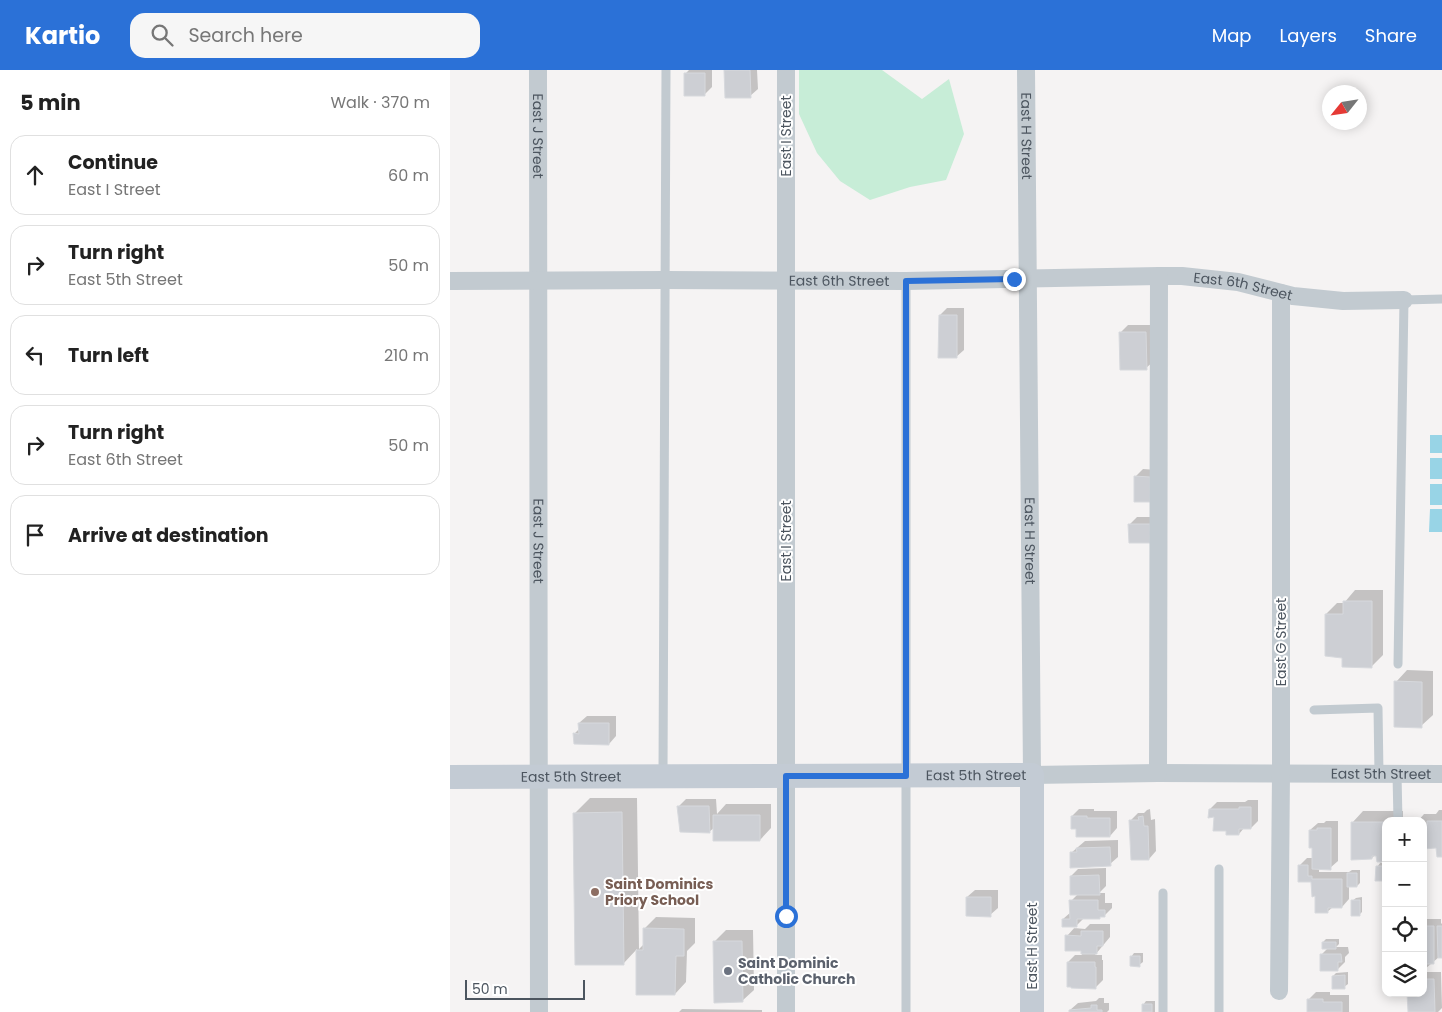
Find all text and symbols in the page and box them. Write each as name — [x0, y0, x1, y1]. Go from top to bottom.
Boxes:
search box — [130, 13, 480, 58]
text: Kartio — [25, 19, 100, 52]
icon: search — [148, 21, 176, 49]
text: Search here — [188, 22, 303, 49]
text: Map — [1212, 23, 1252, 48]
text: Layers — [1280, 23, 1337, 48]
text: Share — [1365, 23, 1417, 48]
north arrow — [1322, 85, 1367, 130]
text: 5 min — [20, 88, 81, 117]
text: Walk · 370 m — [330, 91, 430, 114]
street label: East H Street — [1016, 92, 1037, 180]
street label: East J Street — [528, 93, 548, 179]
street label: East I Street — [776, 96, 796, 176]
text: Continue — [68, 149, 158, 176]
icon: ahead — [21, 161, 49, 189]
text: 60 m — [388, 164, 429, 187]
text: East I Street — [68, 178, 161, 201]
text: Turn right — [68, 239, 164, 266]
icon: right — [21, 251, 49, 279]
text: 50 m — [388, 254, 429, 277]
street label: East 6th Street — [1193, 267, 1295, 305]
text: East 5th Street — [68, 268, 183, 291]
route end — [1003, 268, 1026, 291]
street label: East 6th Street — [789, 271, 889, 291]
icon: left — [21, 341, 49, 369]
text: Turn left — [68, 342, 149, 369]
text: 210 m — [384, 344, 429, 367]
text: Turn right — [68, 419, 164, 446]
icon: right — [21, 431, 49, 459]
text: 50 m — [388, 434, 429, 457]
text: East 6th Street — [68, 448, 183, 471]
street label: East H Street — [1020, 497, 1040, 585]
street label: East J Street — [528, 498, 549, 584]
street label: East I Street — [776, 501, 796, 581]
icon: arrive — [21, 521, 49, 549]
text: Arrive at destination — [68, 522, 269, 549]
street label: East G Street — [1271, 598, 1291, 686]
street label: East 5th Street — [1331, 764, 1431, 784]
street label: East 5th Street — [926, 765, 1026, 785]
street label: East 5th Street — [521, 766, 621, 787]
map controls — [1382, 817, 1427, 997]
button: + — [1382, 817, 1427, 862]
button: − — [1382, 862, 1427, 907]
place label: Saint Dominics Priory School — [605, 874, 713, 910]
marker: Saint Dominics Priory School — [589, 886, 601, 898]
street label: East H Street — [1022, 902, 1042, 990]
route start — [775, 905, 798, 928]
button: locate — [1382, 907, 1427, 952]
button: layers — [1382, 952, 1427, 997]
place label: Saint Dominic Catholic Church — [738, 953, 855, 989]
marker: Saint Dominic Catholic Church — [722, 965, 734, 977]
scale bar — [465, 977, 585, 1000]
text: 50 m — [472, 979, 508, 999]

